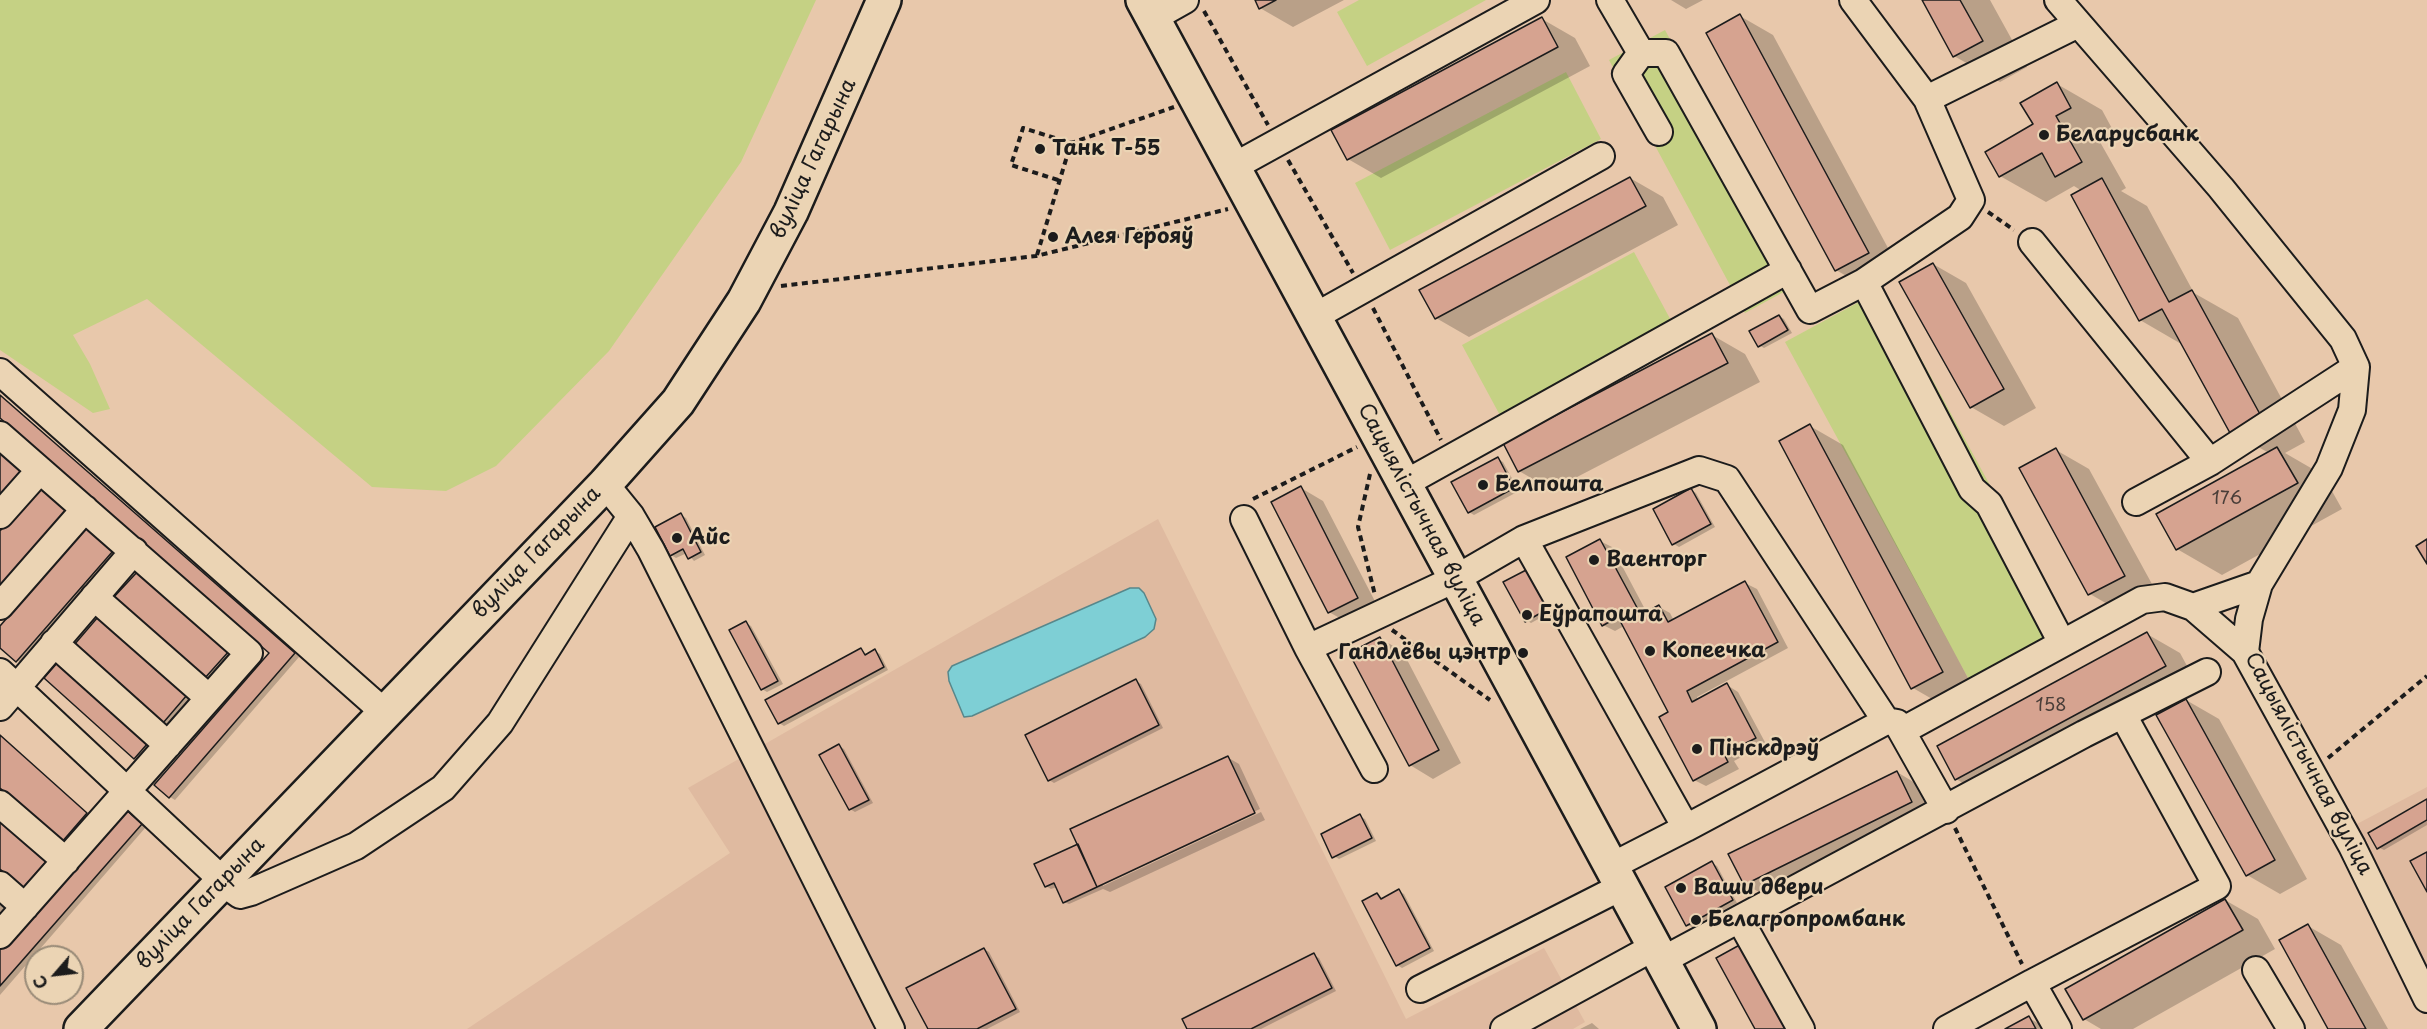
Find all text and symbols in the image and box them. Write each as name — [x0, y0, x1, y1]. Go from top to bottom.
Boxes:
street label: вуліца Гагарына — [766, 75, 862, 243]
place label: Беларусбанк — [2056, 122, 2199, 148]
marker: Беларусбанк — [2037, 128, 2051, 142]
place label: Танк Т-55 — [1052, 136, 1161, 162]
marker: Танк Т-55 — [1033, 142, 1047, 156]
place label: Алея Герояў — [1065, 224, 1194, 250]
marker: Алея Герояў — [1046, 230, 1060, 244]
street label: Сацыялістычная вуліца — [1352, 399, 1490, 631]
place label: Белпошта — [1495, 472, 1604, 498]
marker: Белпошта — [1476, 478, 1490, 492]
street label: вуліца Гагарына — [468, 482, 606, 624]
house number: 176 — [2212, 488, 2242, 510]
place label: Айс — [689, 525, 730, 551]
marker: Айс — [670, 531, 684, 545]
place label: Ваенторг — [1606, 547, 1706, 573]
marker: Ваенторг — [1587, 553, 1601, 567]
place label: Еўрапошта — [1539, 602, 1663, 628]
marker: Еўрапошта — [1520, 608, 1534, 622]
place label: Копеечка — [1662, 638, 1766, 664]
place label: Гандлёвы цэнтр — [1338, 640, 1511, 666]
marker: Копеечка — [1643, 644, 1657, 658]
marker: Гандлёвы цэнтр — [1516, 646, 1530, 660]
street label: Сацыялістычная вуліца — [2239, 648, 2377, 880]
house number: 158 — [2036, 695, 2066, 717]
place label: Пінскдрэў — [1709, 736, 1819, 762]
marker: Пінскдрэў — [1690, 742, 1704, 756]
street label: вуліца Гагарына — [132, 833, 270, 975]
place label: Ваши двери — [1693, 875, 1824, 901]
marker: Ваши двери — [1674, 881, 1688, 895]
place label: Белагропромбанк — [1708, 907, 1905, 933]
marker: Белагропромбанк — [1689, 913, 1703, 927]
north arrow — [24, 945, 84, 1005]
text: С — [26, 972, 53, 993]

